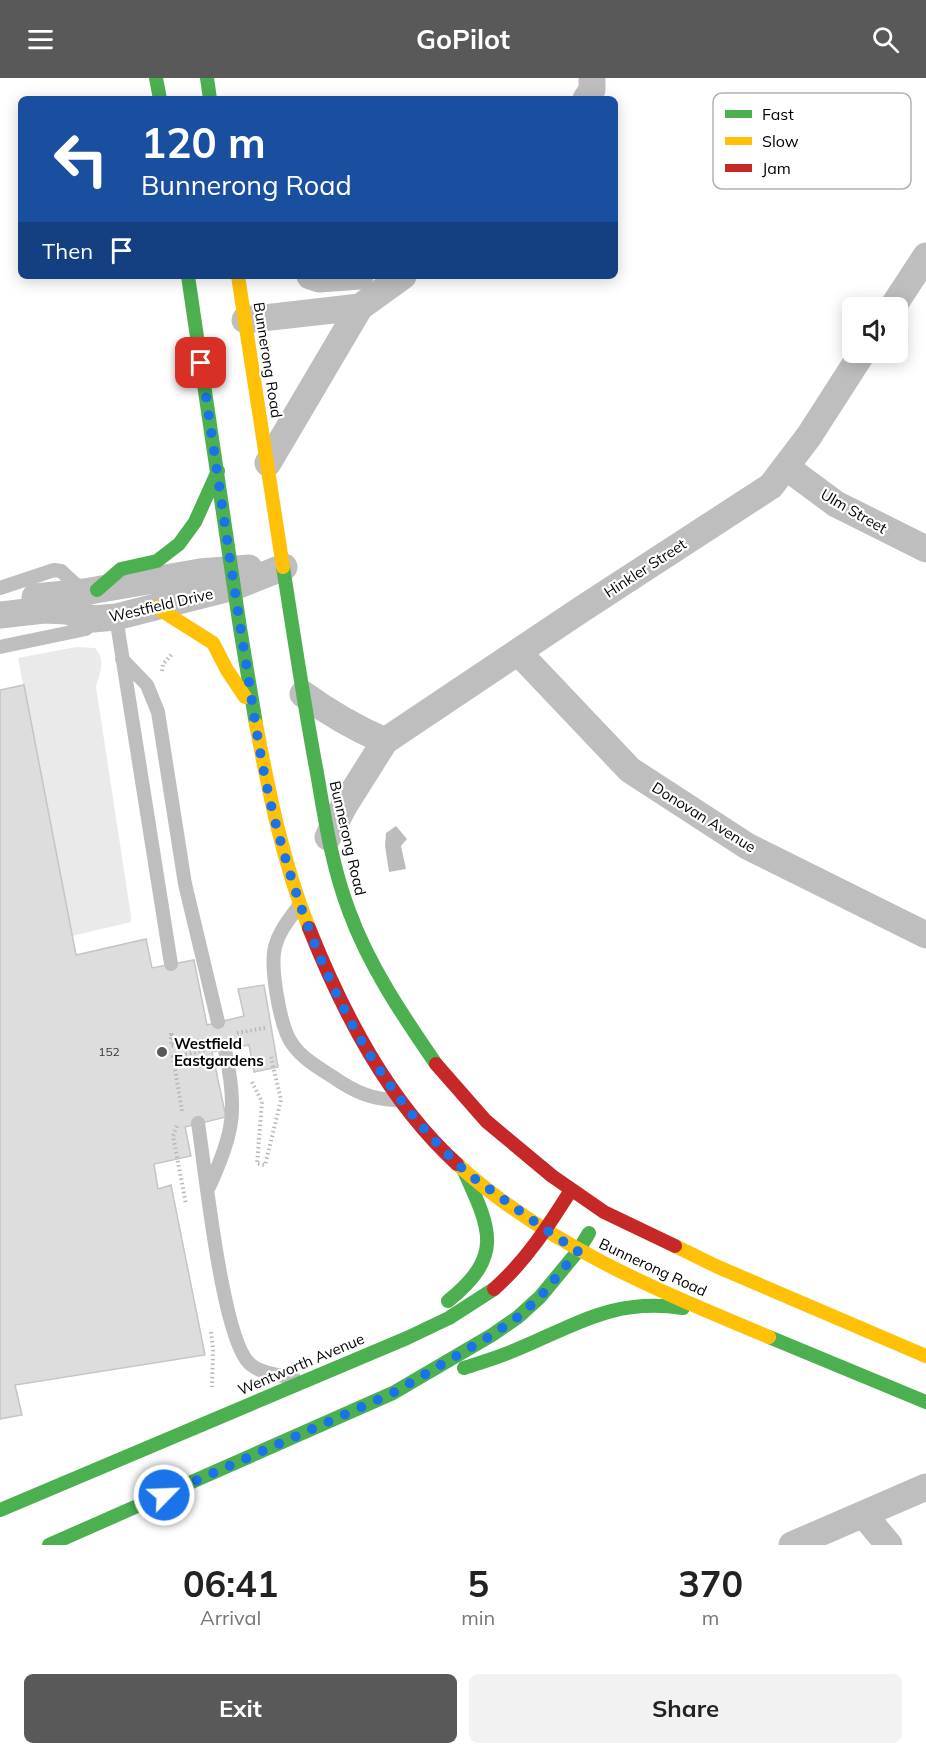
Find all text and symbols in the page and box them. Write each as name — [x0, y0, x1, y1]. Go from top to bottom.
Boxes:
text: GoPilot — [416, 22, 510, 56]
icon: menu — [24, 23, 57, 56]
icon: search — [869, 23, 902, 56]
legend — [713, 93, 911, 189]
text: Fast — [762, 104, 794, 124]
text: 120 m — [141, 116, 266, 169]
icon: left — [42, 120, 120, 198]
text: Slow — [762, 131, 799, 151]
text: Jam — [762, 158, 791, 178]
text: Bunnerong Road — [141, 168, 352, 202]
icon: arrive — [105, 234, 138, 267]
text: Then — [42, 237, 93, 265]
map controls — [842, 297, 908, 363]
button: sound — [842, 297, 908, 363]
street label: Bunnerong Road — [249, 301, 287, 419]
pin — [175, 337, 226, 388]
icon: arrive — [184, 346, 217, 379]
street label: Ulm Street — [818, 484, 890, 538]
street label: Hinkler Street — [600, 534, 690, 602]
street label: Westfield Drive — [107, 584, 215, 626]
street label: Donovan Avenue — [649, 777, 759, 857]
street label: Bunnerong Road — [326, 779, 370, 897]
place label: Westfield Eastgardens — [174, 1034, 264, 1070]
house number: 152 — [98, 1044, 120, 1059]
marker: Westfield Eastgardens — [155, 1045, 169, 1059]
street label: Bunnerong Road — [596, 1234, 710, 1300]
street label: Wentworth Avenue — [235, 1329, 367, 1399]
position arrow — [132, 1463, 196, 1527]
text: 06:41 — [183, 1561, 278, 1606]
text: 5 — [467, 1561, 489, 1606]
text: 370 — [678, 1561, 743, 1606]
text: Arrival — [200, 1605, 261, 1630]
text: min — [461, 1605, 495, 1630]
text: m — [702, 1605, 719, 1630]
button: Exit — [24, 1674, 457, 1743]
button: Share — [469, 1674, 902, 1743]

